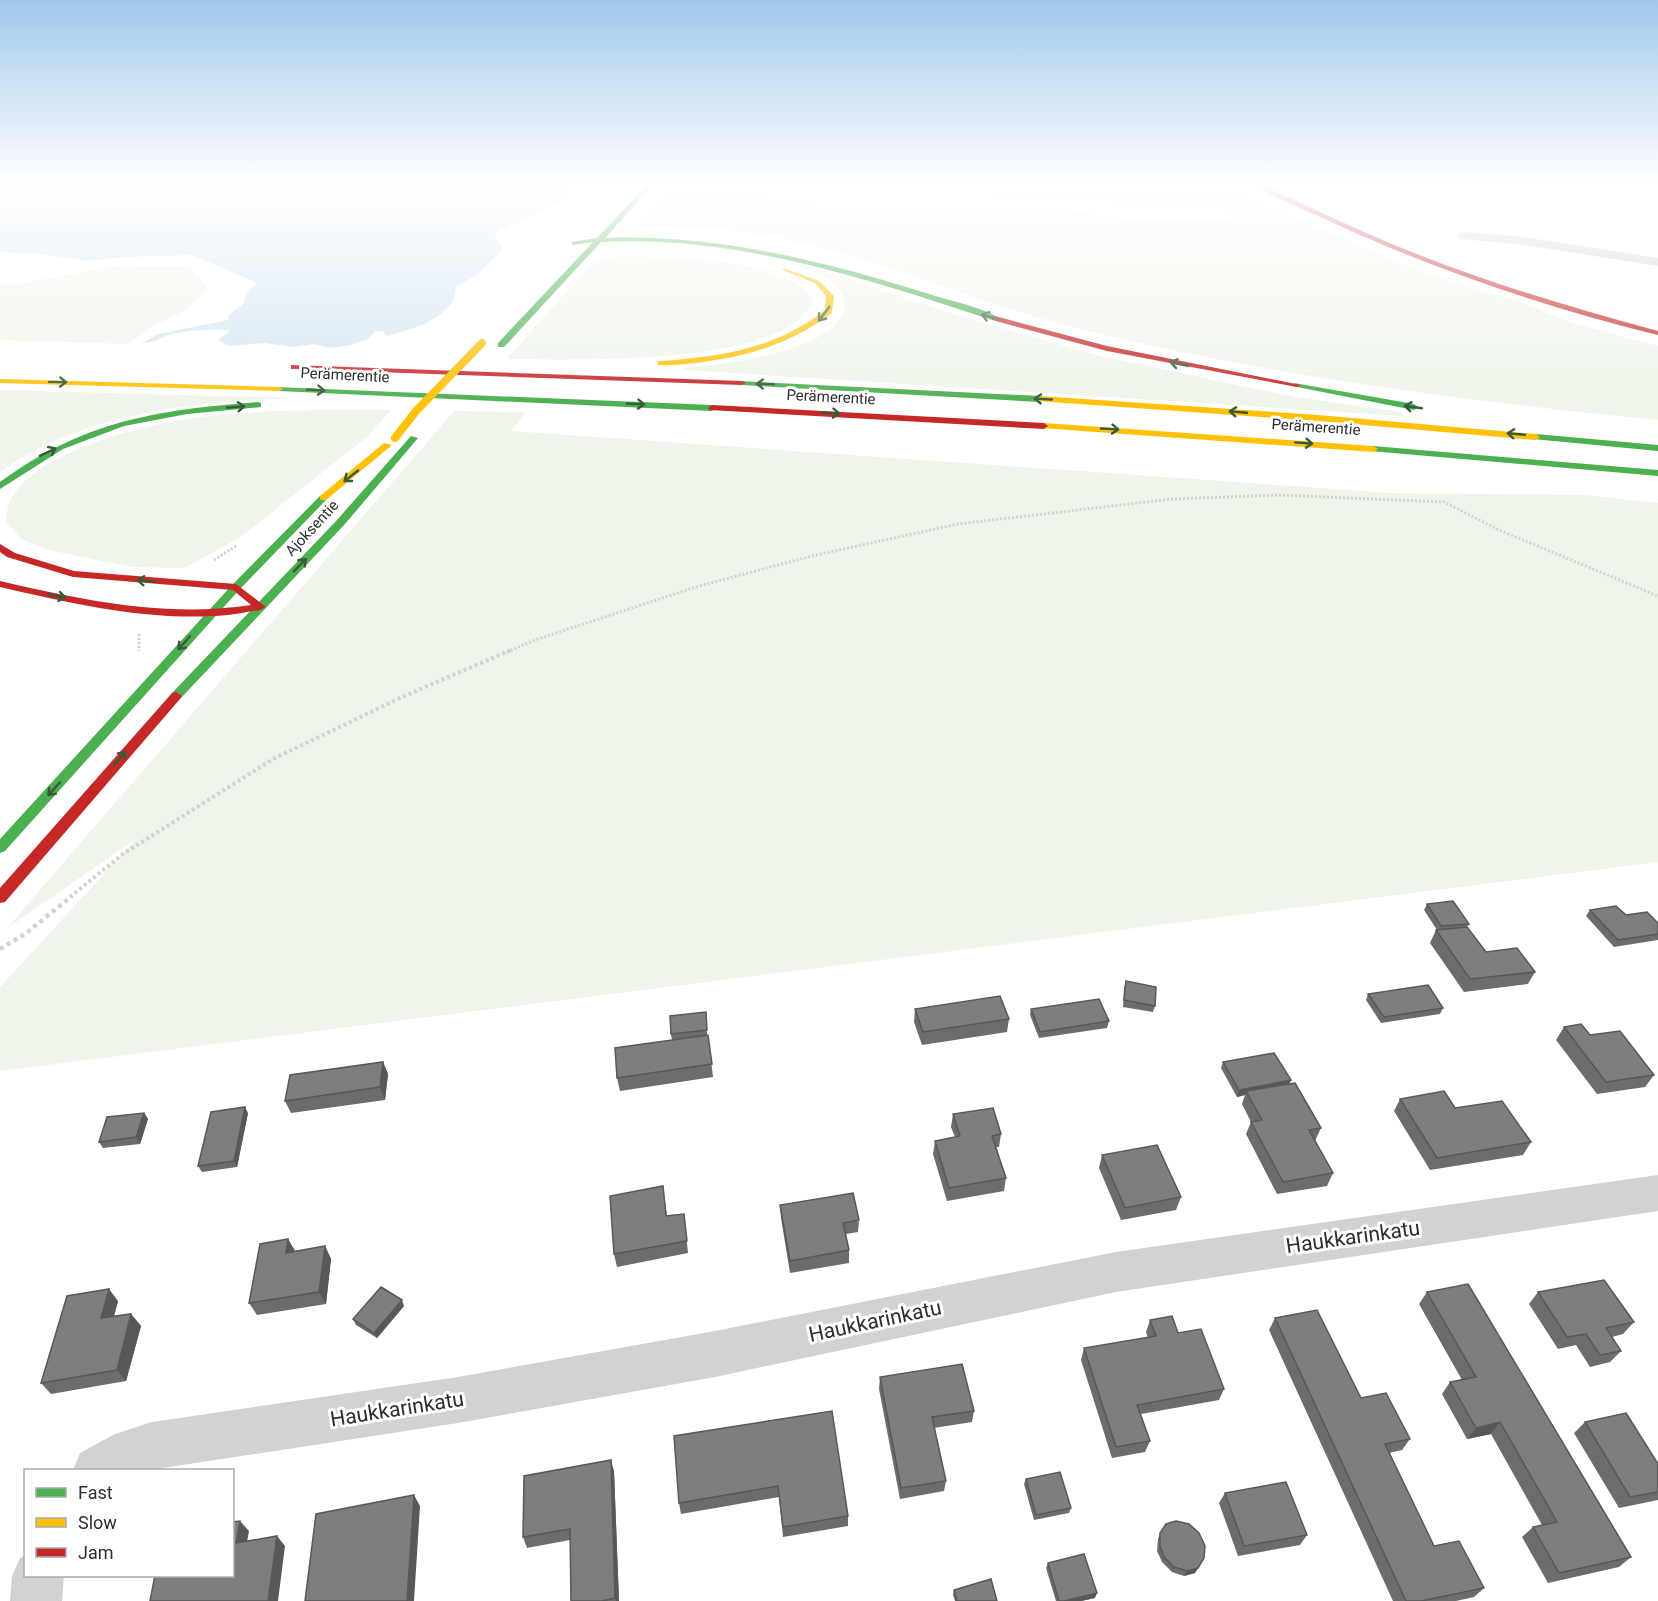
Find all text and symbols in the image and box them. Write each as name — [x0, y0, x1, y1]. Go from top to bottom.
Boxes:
one-way arrow — [818, 306, 831, 322]
one-way arrow — [981, 311, 1000, 322]
one-way arrow — [1170, 358, 1190, 369]
street label: Perämerentie — [300, 364, 390, 386]
one-way arrow — [48, 376, 68, 388]
one-way arrow — [755, 378, 775, 390]
one-way arrow — [306, 384, 326, 395]
street label: Perämerentie — [786, 386, 876, 408]
one-way arrow — [1034, 394, 1054, 405]
one-way arrow — [626, 399, 646, 410]
one-way arrow — [225, 401, 245, 412]
one-way arrow — [1403, 401, 1423, 412]
one-way arrow — [821, 407, 841, 419]
one-way arrow — [1229, 407, 1248, 418]
street label: Perämerentie — [1271, 415, 1361, 439]
one-way arrow — [1099, 424, 1119, 435]
one-way arrow — [1507, 429, 1527, 440]
one-way arrow — [1294, 438, 1314, 449]
one-way arrow — [38, 446, 56, 458]
one-way arrow — [343, 469, 359, 482]
street label: Ajoksentie — [282, 496, 342, 560]
one-way arrow — [293, 557, 307, 572]
one-way arrow — [136, 575, 156, 586]
one-way arrow — [47, 590, 67, 601]
one-way arrow — [177, 636, 191, 651]
one-way arrow — [113, 750, 127, 765]
one-way arrow — [47, 781, 61, 796]
street label: Haukkarinkatu — [1284, 1216, 1422, 1258]
street label: Haukkarinkatu — [806, 1295, 944, 1347]
street label: Haukkarinkatu — [328, 1387, 466, 1431]
legend — [24, 1469, 234, 1577]
text: Fast — [78, 1482, 113, 1503]
text: Slow — [78, 1512, 117, 1533]
text: Jam — [78, 1542, 114, 1563]

